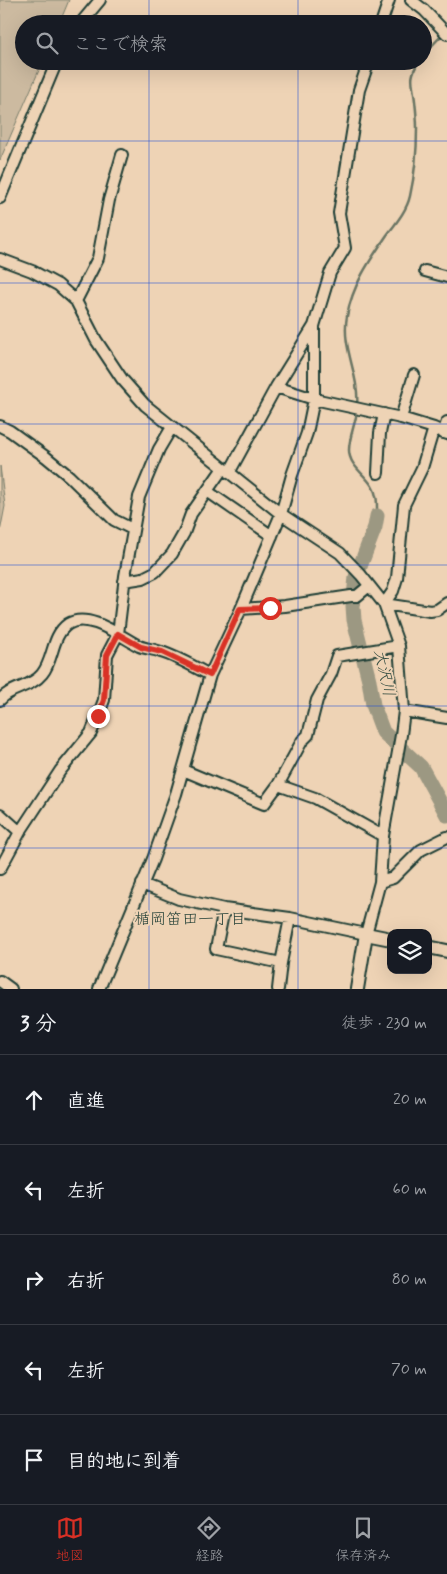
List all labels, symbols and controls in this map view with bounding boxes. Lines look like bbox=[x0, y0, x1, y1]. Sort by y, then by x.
search box bbox=[15, 15, 432, 70]
icon: search bbox=[33, 29, 61, 57]
text: ここで検索 bbox=[73, 32, 168, 57]
route start bbox=[259, 597, 282, 620]
water label: 大沢川 bbox=[369, 647, 399, 699]
route end bbox=[87, 705, 110, 728]
district label: 楯岡笛田一丁目 bbox=[134, 909, 246, 930]
map controls bbox=[387, 929, 432, 974]
button: layers bbox=[387, 929, 432, 974]
text: 3 分 bbox=[20, 1010, 56, 1038]
text: 徒歩 · 230 m bbox=[341, 1013, 427, 1034]
icon: ahead bbox=[20, 1086, 48, 1114]
text: 直進 bbox=[67, 1089, 105, 1114]
text: 20 m bbox=[393, 1089, 427, 1110]
icon: left bbox=[20, 1176, 48, 1204]
text: 左折 bbox=[67, 1179, 105, 1204]
text: 60 m bbox=[393, 1179, 427, 1200]
icon: right bbox=[20, 1266, 48, 1294]
text: 右折 bbox=[67, 1269, 105, 1294]
text: 80 m bbox=[392, 1269, 427, 1290]
icon: left bbox=[20, 1356, 48, 1384]
text: 左折 bbox=[67, 1359, 105, 1384]
text: 70 m bbox=[391, 1359, 427, 1380]
icon: arrive bbox=[20, 1446, 48, 1474]
text: 目的地に到着 bbox=[67, 1449, 181, 1474]
tab: 地図 bbox=[56, 1514, 84, 1565]
tab: 経路 bbox=[195, 1514, 223, 1565]
tab: 保存済み bbox=[335, 1514, 391, 1565]

